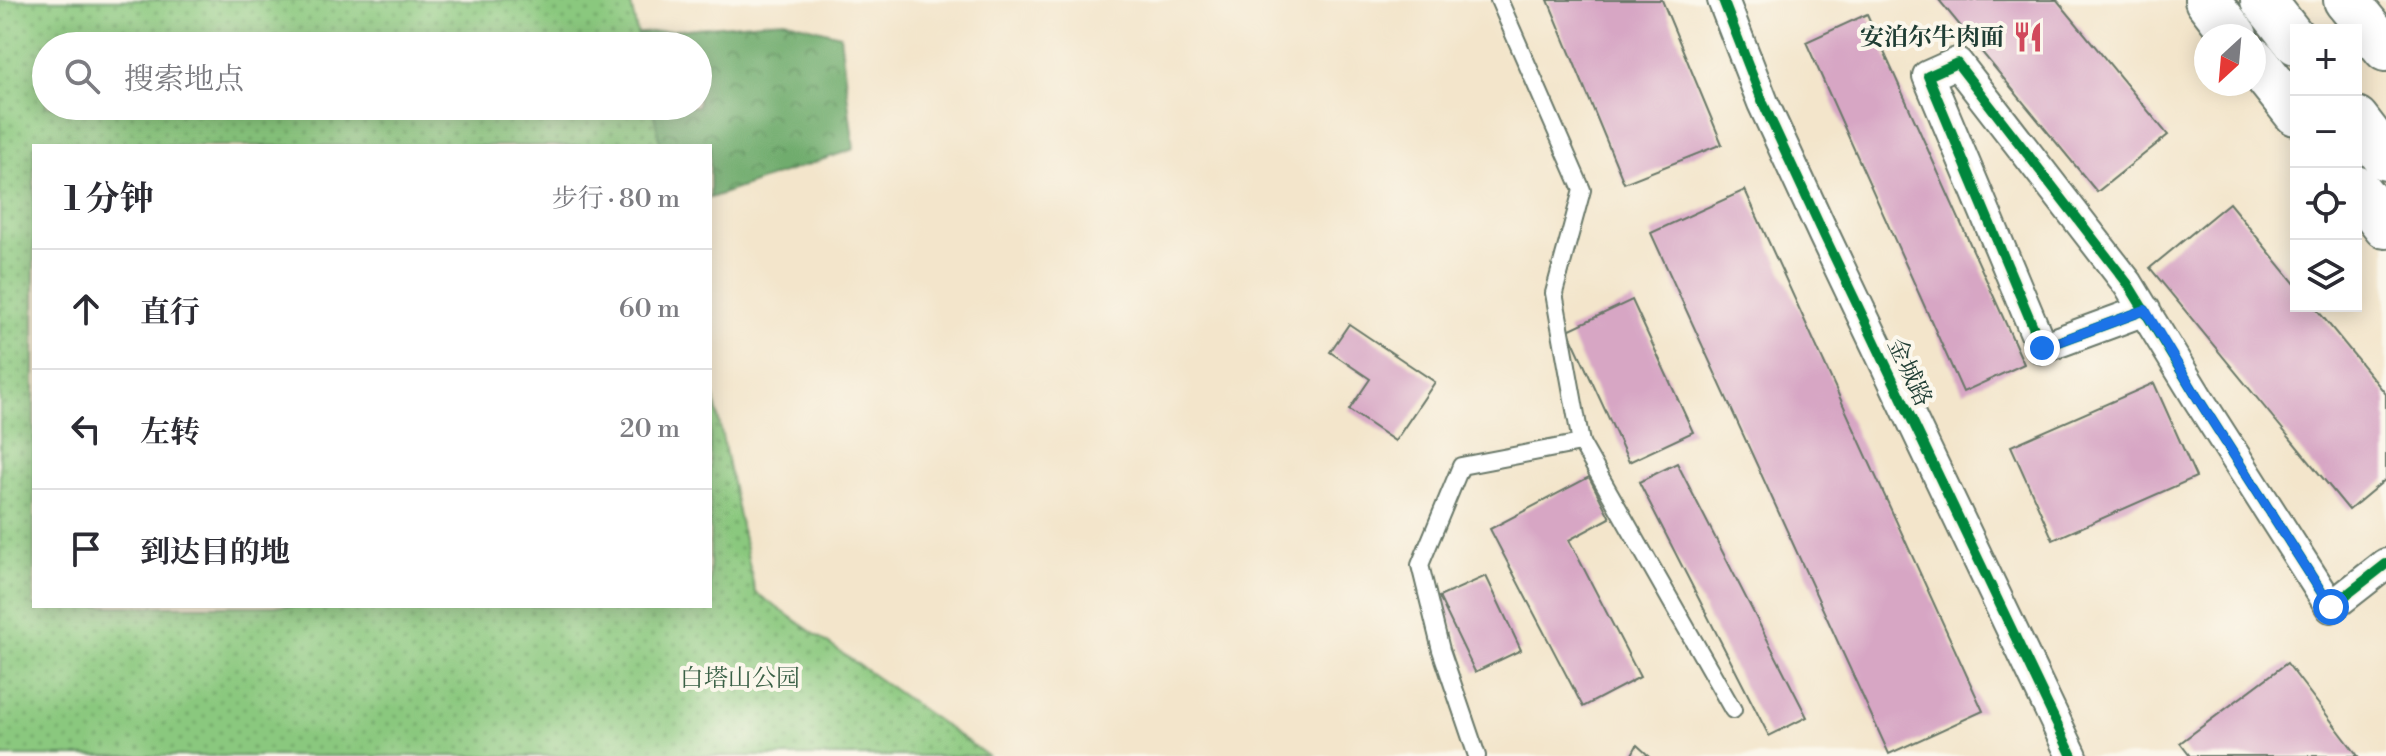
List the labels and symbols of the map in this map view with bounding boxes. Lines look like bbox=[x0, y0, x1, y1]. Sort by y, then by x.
restaurant icon: 安泊尔牛肉面 bbox=[2011, 20, 2045, 54]
place label: 安泊尔牛肉面 bbox=[1860, 23, 2004, 53]
north arrow bbox=[2194, 24, 2266, 96]
route end bbox=[2024, 330, 2060, 366]
street label: 金城路 bbox=[1880, 333, 1938, 411]
route start bbox=[2313, 589, 2349, 625]
park label: 白塔山公园 bbox=[680, 664, 800, 694]

